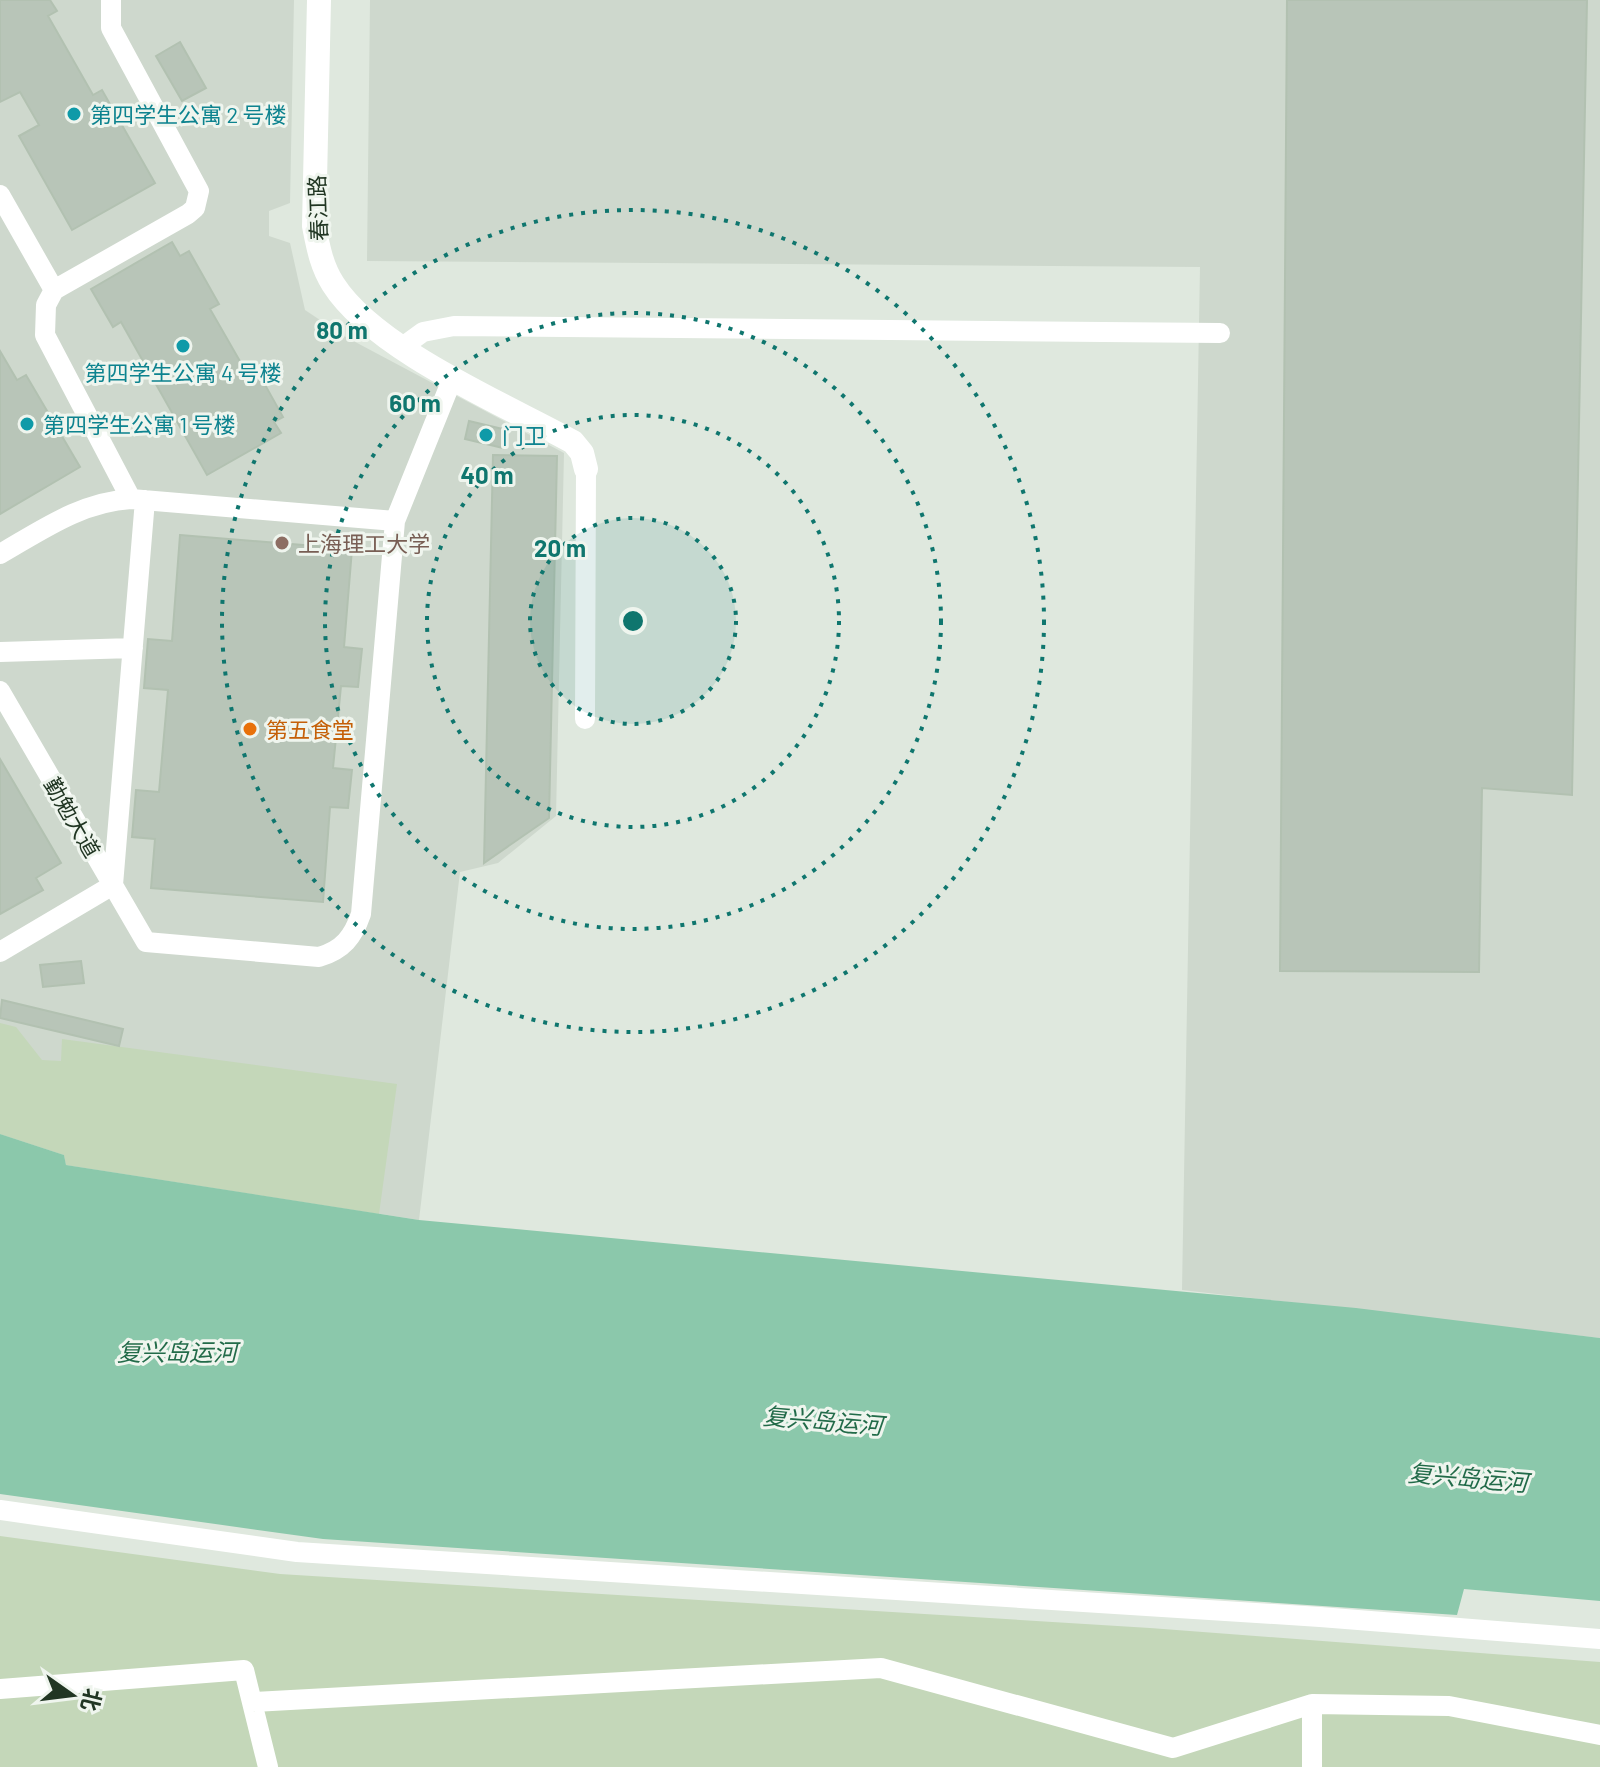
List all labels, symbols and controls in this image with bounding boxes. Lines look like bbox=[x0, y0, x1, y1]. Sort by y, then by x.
place label: 第四学生公寓 2 号楼 bbox=[90, 101, 287, 127]
marker: 第四学生公寓 2 号楼 bbox=[65, 105, 83, 123]
street label: 春江路 bbox=[303, 175, 331, 241]
text: 80 m bbox=[316, 315, 368, 344]
marker: 第四学生公寓 4 号楼 bbox=[174, 337, 192, 355]
place label: 第四学生公寓 4 号楼 bbox=[85, 359, 281, 385]
text: 60 m bbox=[389, 388, 441, 417]
place label: 第四学生公寓 1 号楼 bbox=[43, 411, 236, 437]
marker: 第四学生公寓 1 号楼 bbox=[18, 415, 36, 433]
place label: 门卫 bbox=[502, 422, 546, 448]
marker: 门卫 bbox=[477, 426, 495, 444]
text: 40 m bbox=[460, 460, 514, 489]
place label: 上海理工大学 bbox=[298, 530, 430, 556]
text: 20 m bbox=[534, 533, 586, 562]
marker: 上海理工大学 bbox=[273, 534, 291, 552]
centre of rings bbox=[619, 607, 647, 635]
place label: 第五食堂 bbox=[266, 716, 354, 742]
marker: 第五食堂 bbox=[241, 720, 259, 738]
street label: 勤勉大道 bbox=[40, 772, 106, 862]
water label: 复兴岛运河 bbox=[117, 1337, 241, 1366]
water label: 复兴岛运河 bbox=[762, 1400, 888, 1440]
water label: 复兴岛运河 bbox=[1407, 1457, 1533, 1497]
north arrow bbox=[32, 1655, 112, 1735]
text: 北 bbox=[77, 1686, 108, 1714]

